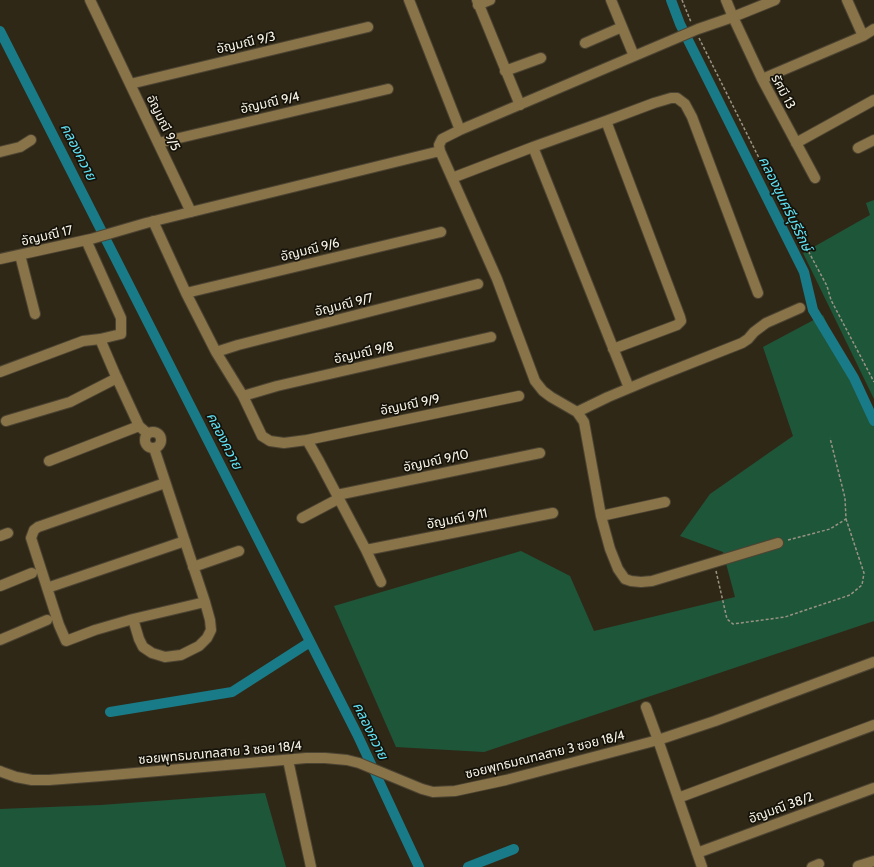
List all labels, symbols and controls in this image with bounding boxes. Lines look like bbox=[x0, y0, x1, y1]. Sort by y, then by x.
street label: อัญมณี 9/3 bbox=[215, 29, 277, 57]
street label: รัศมี 13 bbox=[768, 72, 798, 112]
street label: อัญมณี 9/4 bbox=[239, 89, 301, 117]
street label: อัญมณี 9/5 bbox=[143, 93, 183, 153]
water label: คลองควาย bbox=[57, 121, 99, 183]
water label: คลองขุนศรีบุรีรักษ์ bbox=[755, 154, 815, 254]
street label: อัญมณี 17 bbox=[20, 222, 74, 250]
street label: อัญมณี 9/6 bbox=[279, 235, 341, 265]
street label: อัญมณี 9/7 bbox=[313, 290, 375, 320]
street label: อัญมณี 9/8 bbox=[332, 339, 396, 367]
street label: อัญมณี 9/9 bbox=[379, 391, 441, 419]
water label: คลองควาย bbox=[203, 410, 245, 472]
street label: อัญมณี 9/10 bbox=[402, 446, 470, 476]
street label: อัญมณี 9/11 bbox=[425, 505, 489, 533]
water label: คลองควาย bbox=[349, 700, 391, 762]
street label: ซอยพุทธมณฑลสาย 3 ซอย 18/4 bbox=[464, 728, 626, 782]
street label: ซอยพุทธมณฑลสาย 3 ซอย 18/4 bbox=[138, 738, 302, 768]
street label: อัญมณี 38/2 bbox=[746, 789, 816, 827]

